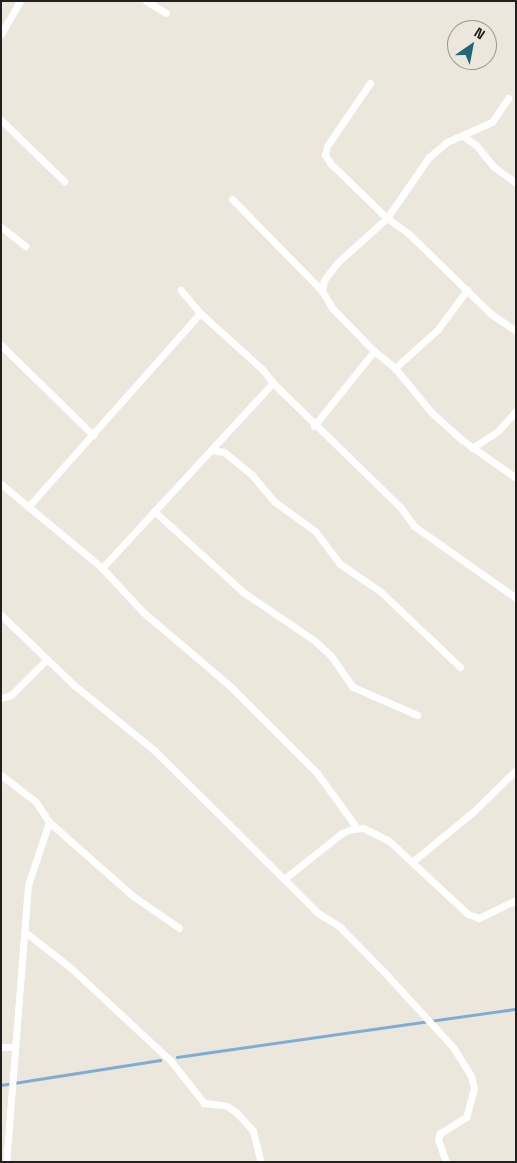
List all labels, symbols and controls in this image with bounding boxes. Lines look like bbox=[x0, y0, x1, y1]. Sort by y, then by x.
north arrow bbox=[447, 20, 497, 70]
text: N bbox=[471, 23, 488, 43]

